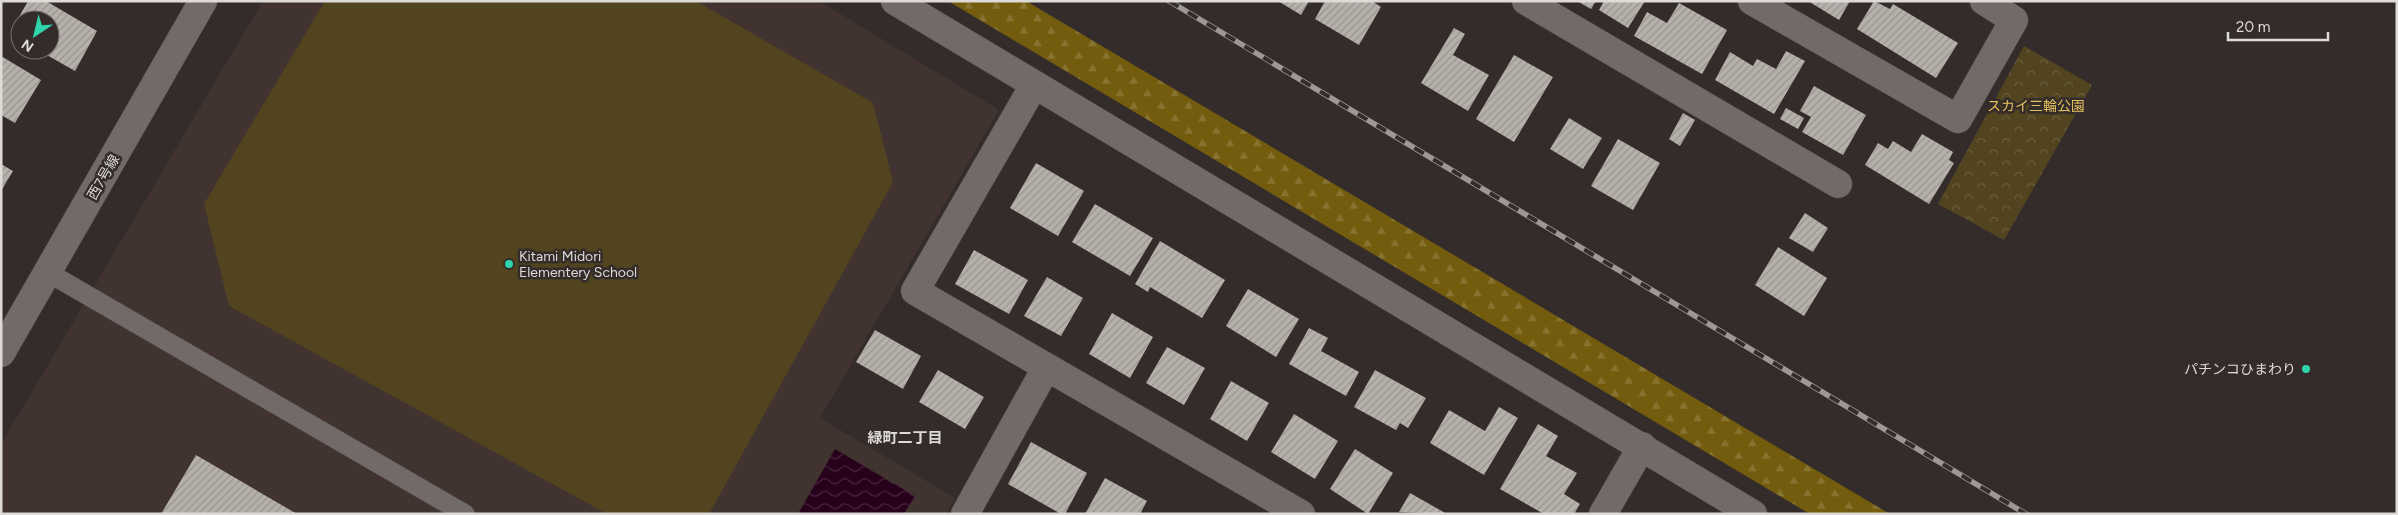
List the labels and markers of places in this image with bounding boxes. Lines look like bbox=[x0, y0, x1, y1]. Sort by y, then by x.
place label: Kitami Midori Elementery School bbox=[519, 248, 637, 281]
marker: Kitami Midori Elementery School bbox=[503, 258, 515, 270]
place label: パチンコひまわり bbox=[2184, 361, 2296, 378]
marker: パチンコひまわり bbox=[2300, 363, 2312, 375]

